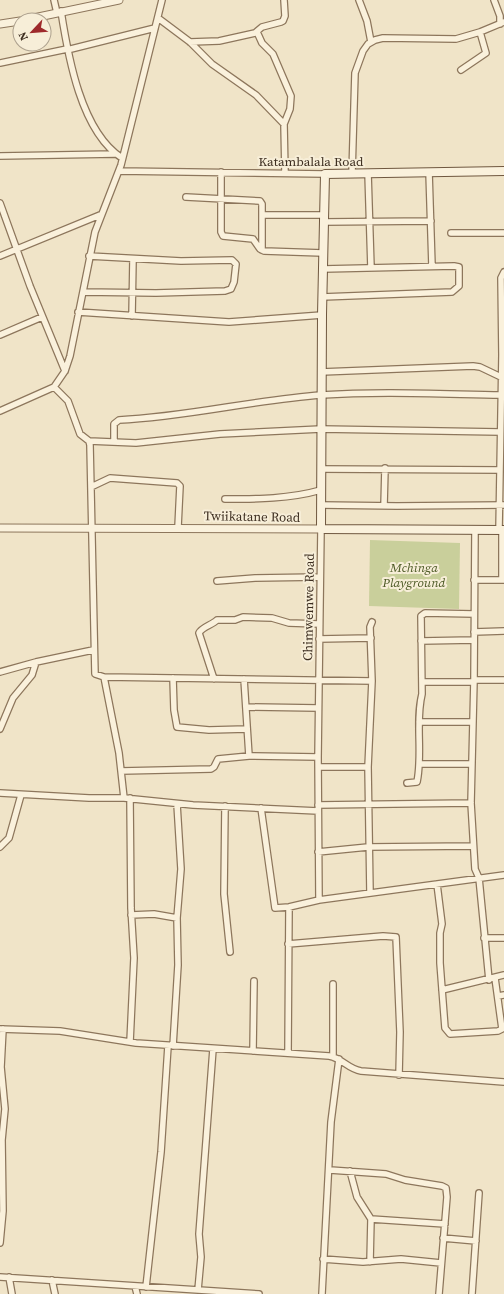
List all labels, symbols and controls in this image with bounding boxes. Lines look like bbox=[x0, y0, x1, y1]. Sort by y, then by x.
north arrow bbox=[12, 12, 52, 52]
text: N bbox=[15, 29, 32, 43]
street label: Katambalala Road bbox=[259, 153, 364, 170]
street label: Twiikatane Road bbox=[204, 507, 301, 526]
street label: Chimwemwe Road bbox=[299, 552, 318, 661]
park label: Mchinga Playground bbox=[382, 559, 446, 591]

